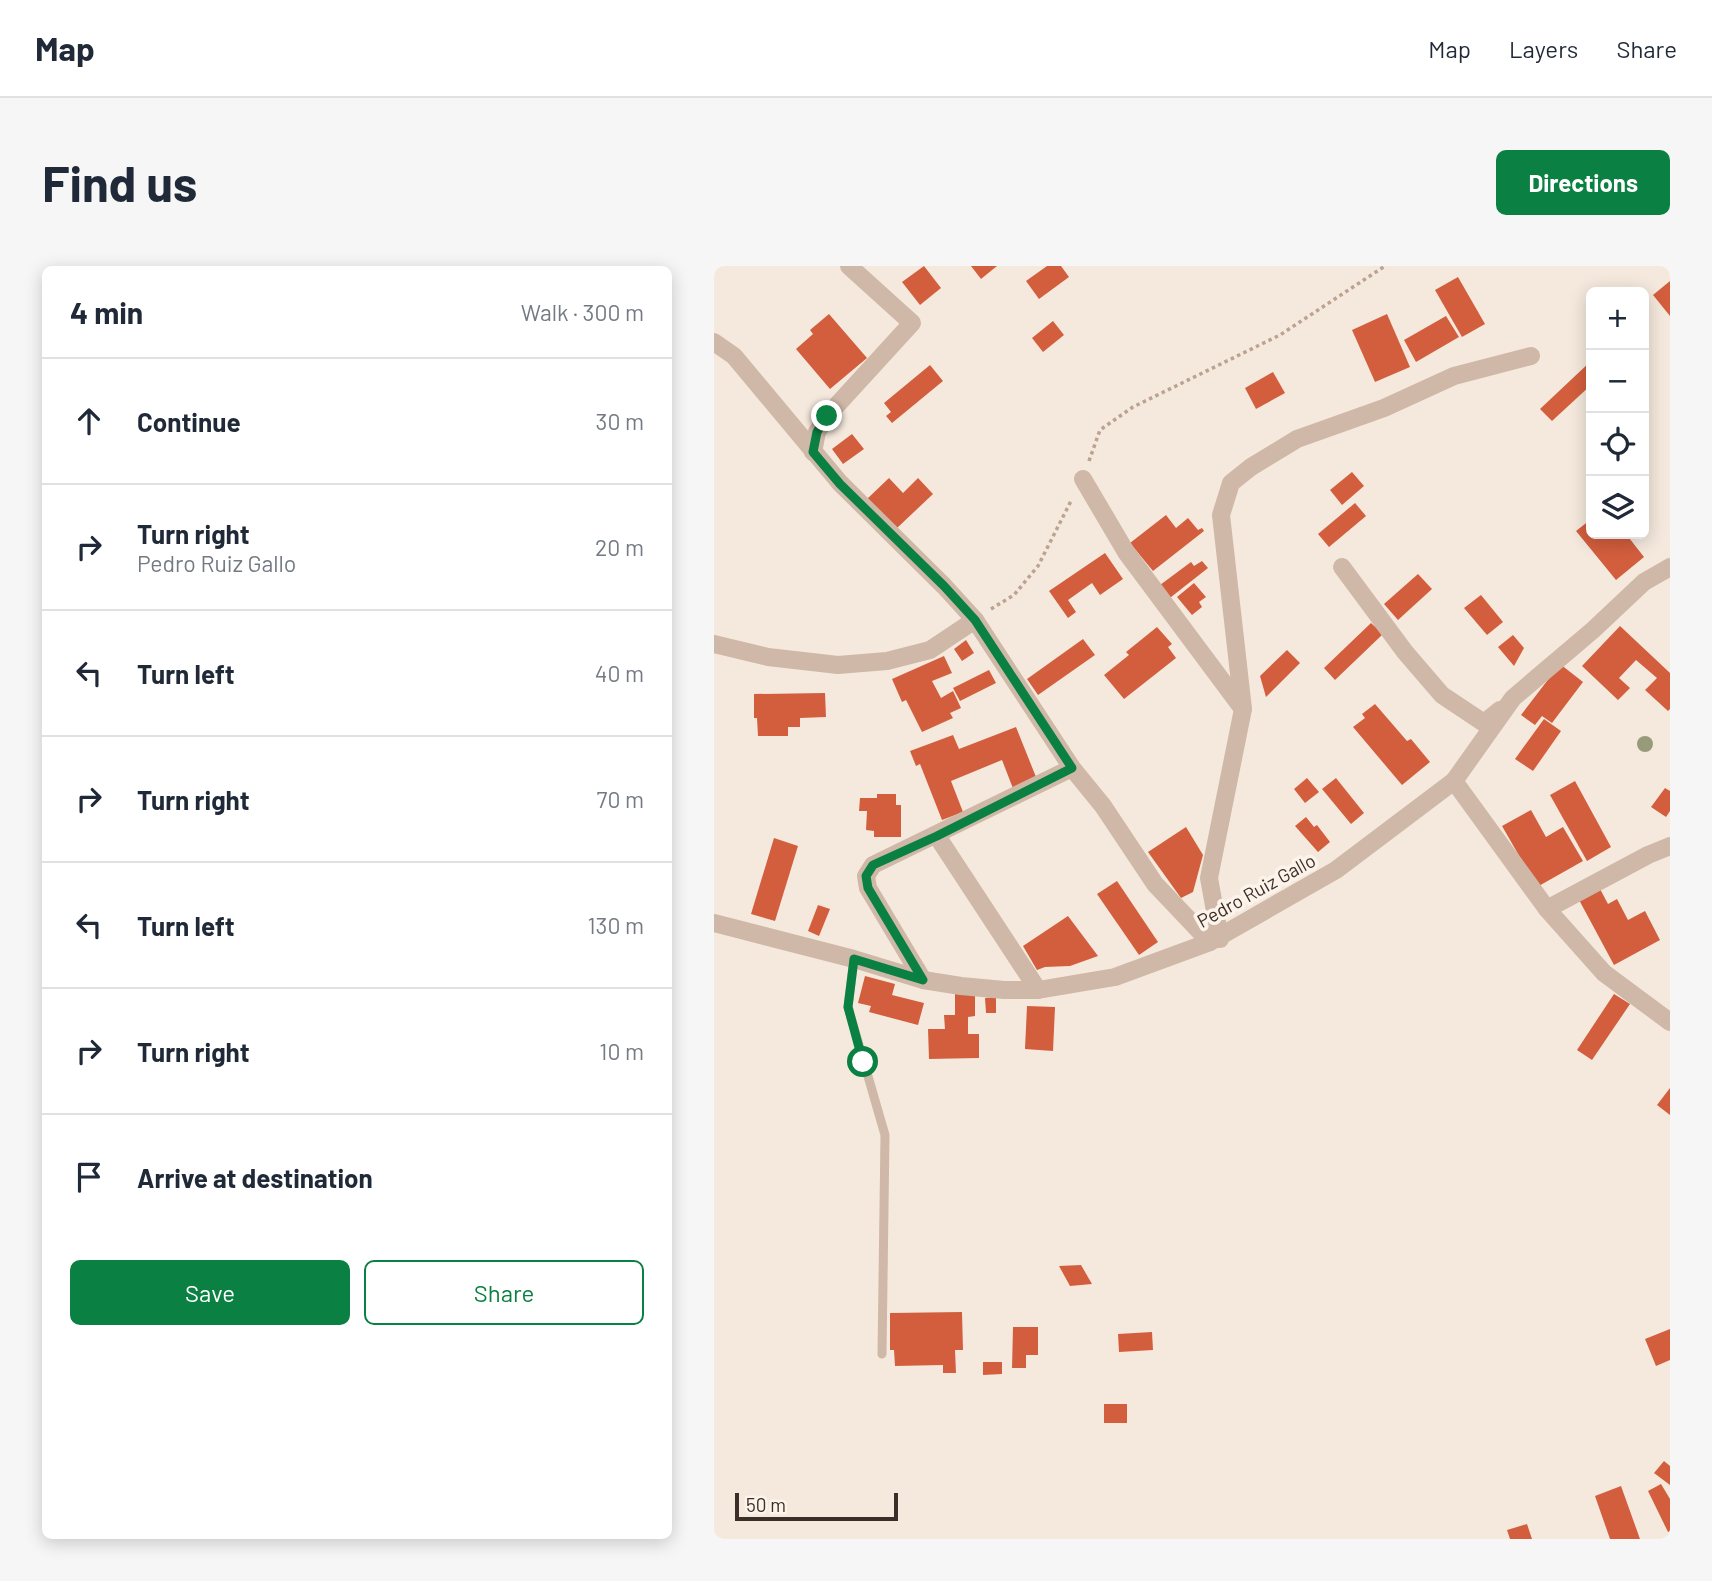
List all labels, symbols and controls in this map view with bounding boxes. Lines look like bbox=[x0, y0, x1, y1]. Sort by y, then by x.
text: Map bbox=[35, 28, 95, 68]
text: Map bbox=[1428, 34, 1471, 63]
text: Layers bbox=[1509, 34, 1578, 63]
text: Share bbox=[1616, 34, 1677, 63]
button: Directions bbox=[1496, 150, 1670, 215]
text: Find us bbox=[42, 153, 197, 212]
map controls bbox=[1586, 287, 1649, 539]
button: + bbox=[1586, 287, 1649, 350]
text: 4 min bbox=[70, 294, 143, 330]
text: Walk · 300 m bbox=[521, 298, 644, 326]
button: − bbox=[1586, 350, 1649, 413]
route end bbox=[811, 400, 842, 431]
icon: ahead bbox=[70, 402, 108, 440]
text: Continue bbox=[137, 406, 241, 437]
text: 30 m bbox=[596, 407, 644, 435]
button: locate bbox=[1586, 413, 1649, 476]
button: layers bbox=[1586, 476, 1649, 539]
text: Turn right bbox=[137, 518, 250, 549]
icon: right bbox=[70, 528, 108, 566]
text: 20 m bbox=[595, 533, 644, 561]
text: Pedro Ruiz Gallo bbox=[137, 549, 296, 577]
icon: left bbox=[70, 654, 108, 692]
text: Turn left bbox=[137, 658, 235, 689]
text: 40 m bbox=[595, 659, 644, 687]
icon: right bbox=[70, 780, 108, 818]
text: Turn right bbox=[137, 784, 250, 815]
text: 70 m bbox=[597, 785, 644, 813]
street label: Pedro Ruiz Gallo bbox=[1193, 848, 1319, 932]
icon: left bbox=[70, 906, 108, 944]
text: Turn left bbox=[137, 910, 235, 941]
text: 130 m bbox=[587, 911, 644, 939]
icon: right bbox=[70, 1032, 108, 1070]
text: Turn right bbox=[137, 1036, 250, 1067]
text: 10 m bbox=[599, 1037, 644, 1065]
route start bbox=[847, 1046, 878, 1077]
icon: arrive bbox=[70, 1158, 108, 1196]
text: Arrive at destination bbox=[137, 1162, 373, 1193]
button: Save bbox=[70, 1260, 350, 1325]
button: Share bbox=[364, 1260, 644, 1325]
scale bar bbox=[735, 1490, 898, 1522]
text: 50 m bbox=[746, 1493, 786, 1516]

